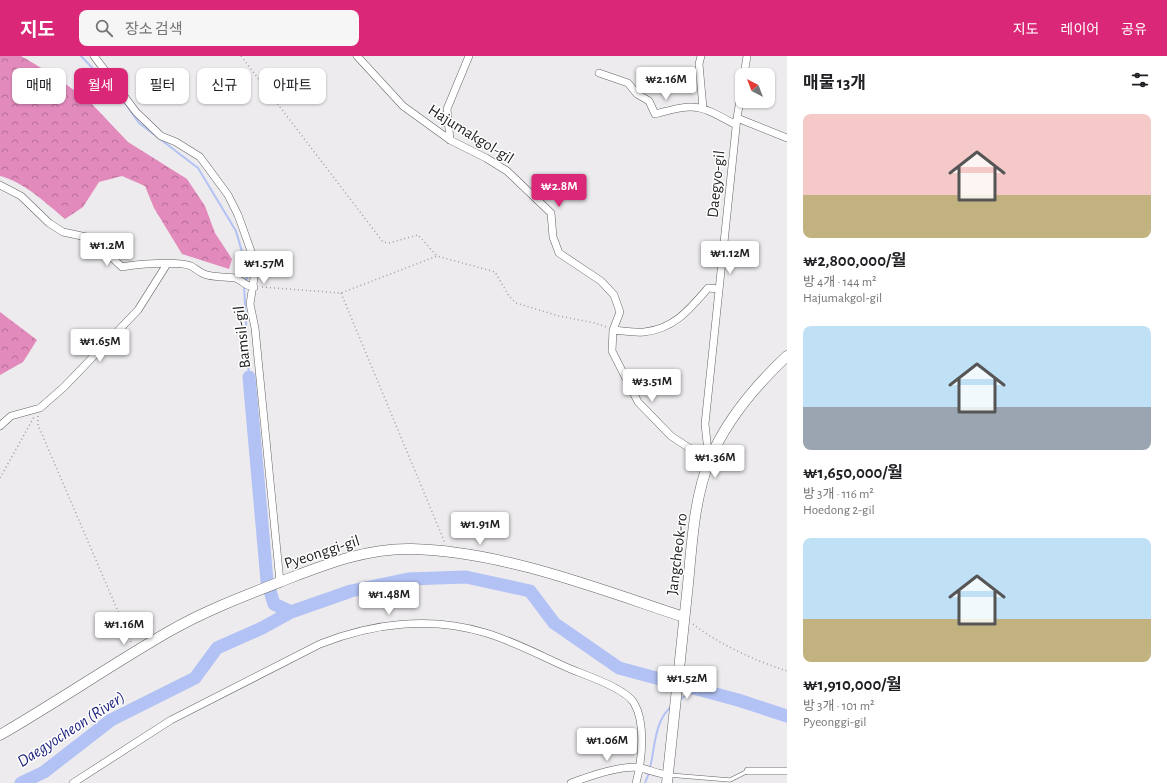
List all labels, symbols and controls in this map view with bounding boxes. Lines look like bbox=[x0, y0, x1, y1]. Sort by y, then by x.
search box bbox=[79, 10, 359, 46]
icon: search bbox=[93, 17, 115, 39]
text: 지도 bbox=[20, 21, 55, 40]
text: 장소 검색 bbox=[125, 22, 183, 37]
text: 지도 bbox=[1013, 23, 1039, 37]
text: 레이어 bbox=[1061, 23, 1099, 37]
text: 공유 bbox=[1121, 23, 1147, 37]
pin: ₩2.16M bbox=[633, 67, 699, 101]
chip: 매매 bbox=[12, 68, 66, 104]
chip: 월세 bbox=[74, 68, 128, 104]
chip: 필터 bbox=[136, 68, 189, 104]
chip: 신규 bbox=[197, 68, 251, 104]
chip: 아파트 bbox=[259, 68, 326, 104]
north arrow bbox=[735, 68, 775, 108]
map controls bbox=[735, 68, 775, 108]
icon: filters bbox=[1129, 69, 1151, 91]
text: ₩2.16M bbox=[645, 73, 687, 86]
text: 매물 13개 bbox=[803, 74, 866, 91]
street label: Hajumakgol-gil bbox=[425, 101, 517, 167]
icon: home bbox=[941, 140, 1013, 212]
street label: Daegyo-gil bbox=[705, 149, 728, 219]
pin: ₩2.8M bbox=[531, 174, 587, 208]
text: ₩2.8M bbox=[540, 180, 578, 193]
pin: ₩1.2M bbox=[79, 233, 135, 267]
text: ₩1.2M bbox=[89, 239, 125, 252]
pin: ₩1.12M bbox=[697, 241, 763, 275]
text: ₩1.12M bbox=[710, 247, 750, 260]
pin: ₩1.57M bbox=[231, 251, 297, 285]
text: ₩2,800,000/월 bbox=[803, 252, 907, 269]
text: ₩1.57M bbox=[244, 257, 284, 270]
text: 방 4개 · 144 m² bbox=[803, 276, 877, 289]
text: Hajumakgol-gil bbox=[803, 292, 882, 305]
street label: Bamsil-gil bbox=[231, 305, 253, 369]
pin: ₩1.65M bbox=[67, 329, 133, 363]
text: ₩1.65M bbox=[79, 335, 121, 348]
icon: home bbox=[941, 352, 1013, 424]
pin: ₩3.51M bbox=[619, 369, 685, 403]
text: ₩3.51M bbox=[632, 375, 672, 388]
pin: ₩1.36M bbox=[682, 445, 748, 479]
text: ₩1.36M bbox=[694, 451, 736, 464]
text: ₩1,650,000/월 bbox=[803, 464, 903, 481]
text: 방 3개 · 116 m² bbox=[803, 488, 874, 501]
text: Hoedong 2-gil bbox=[803, 504, 875, 517]
pin: ₩1.91M bbox=[447, 512, 513, 546]
street label: Jangcheok-ro bbox=[664, 512, 690, 596]
text: ₩1.91M bbox=[460, 518, 500, 531]
street label: Pyeonggi-gil bbox=[282, 532, 362, 573]
icon: home bbox=[941, 564, 1013, 636]
pin: ₩1.48M bbox=[356, 582, 422, 616]
text: ₩1.48M bbox=[368, 588, 410, 601]
pin: ₩1.16M bbox=[91, 612, 157, 646]
text: ₩1.16M bbox=[104, 618, 144, 631]
pin: ₩1.52M bbox=[654, 666, 720, 700]
text: ₩1.52M bbox=[667, 672, 707, 685]
text: ₩1,910,000/월 bbox=[803, 676, 902, 693]
water label: Daegyocheon (River) bbox=[14, 688, 128, 770]
text: 방 3개 · 101 m² bbox=[803, 700, 875, 713]
text: Pyeonggi-gil bbox=[803, 716, 867, 729]
pin: ₩1.06M bbox=[574, 728, 640, 762]
text: ₩1.06M bbox=[586, 734, 628, 747]

